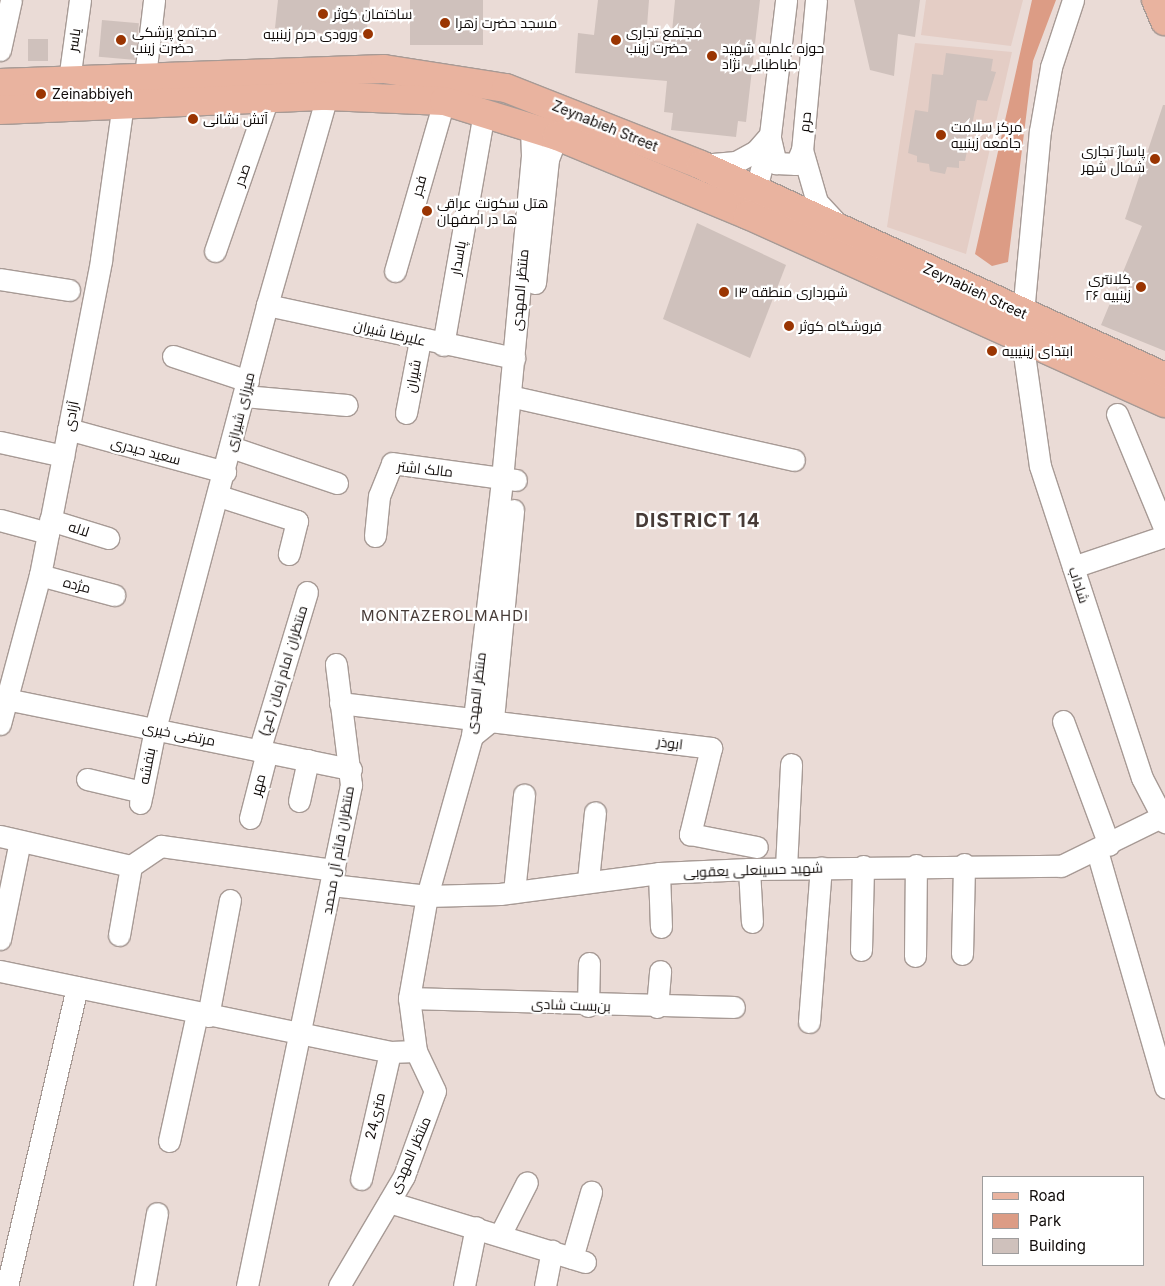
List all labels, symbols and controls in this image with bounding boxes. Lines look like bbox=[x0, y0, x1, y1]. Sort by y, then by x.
place label: ساختمان کوثر bbox=[333, 6, 412, 22]
marker: ساختمان کوثر bbox=[317, 8, 329, 20]
place label: مسجد حضرت زهرا bbox=[455, 15, 557, 31]
marker: مسجد حضرت زهرا bbox=[439, 17, 451, 29]
place label: مجتمع پزشکی حضرت زینب bbox=[132, 24, 217, 56]
place label: مجتمع تجاری حضرت زینب bbox=[626, 24, 702, 56]
place label: ورودی حرم زینبیه bbox=[263, 26, 358, 42]
street label: یاسر bbox=[64, 27, 84, 53]
marker: ورودی حرم زینبیه bbox=[362, 28, 374, 40]
marker: مجتمع پزشکی حضرت زینب bbox=[114, 33, 128, 47]
marker: مجتمع تجاری حضرت زینب bbox=[610, 34, 622, 46]
place label: حوزه علمیه شهید طباطبایی نژاد bbox=[722, 40, 824, 72]
marker: حوزه علمیه شهید طباطبایی نژاد bbox=[706, 50, 718, 62]
place label: Zeinabbiyeh bbox=[52, 86, 133, 102]
marker: Zeinabbiyeh bbox=[34, 87, 48, 101]
street label: Zeynabieh Street bbox=[550, 97, 660, 155]
place label: آتش نشانی bbox=[203, 111, 268, 127]
street label: حرم bbox=[796, 111, 814, 133]
marker: آتش نشانی bbox=[187, 113, 199, 125]
place label: مرکز سلامت جامعه زینبیه bbox=[951, 119, 1022, 152]
marker: مرکز سلامت جامعه زینبیه bbox=[935, 129, 947, 141]
place label: پاساژ تجاری شمال شهر bbox=[1081, 143, 1145, 176]
marker: پاساژ تجاری شمال شهر bbox=[1149, 153, 1161, 165]
street label: صدر bbox=[230, 162, 254, 188]
street label: فجر bbox=[408, 174, 430, 198]
place label: هتل سکونت عراقی ها در اصفهان bbox=[437, 195, 548, 228]
marker: هتل سکونت عراقی ها در اصفهان bbox=[421, 205, 433, 217]
street label: پاسدار bbox=[447, 240, 469, 276]
street label: منتظر المهدی bbox=[508, 248, 532, 332]
street label: Zeynabieh Street bbox=[920, 260, 1030, 322]
place label: کلانتری ۲۶ زینبیه bbox=[1085, 271, 1131, 304]
marker: کلانتری ۲۶ زینبیه bbox=[1135, 281, 1147, 293]
place label: شهرداری منطقه ۱۴ bbox=[734, 284, 848, 300]
marker: شهرداری منطقه ۱۴ bbox=[718, 286, 730, 298]
street label: علیرضا شیران bbox=[352, 317, 428, 349]
place label: فروشگاه کوثر bbox=[799, 318, 882, 334]
marker: فروشگاه کوثر bbox=[783, 320, 795, 332]
place label: ابتدای زینیبیه bbox=[1002, 343, 1073, 359]
marker: ابتدای زینیبیه bbox=[986, 345, 998, 357]
street label: شیران bbox=[402, 358, 424, 394]
street label: میرزای شیرازی bbox=[222, 371, 258, 453]
street label: آزادی bbox=[60, 399, 82, 433]
street label: سعید حیدری bbox=[109, 434, 183, 468]
street label: مالک اشتر bbox=[396, 458, 454, 480]
district label: DISTRICT 14 bbox=[634, 510, 762, 532]
street label: لاله bbox=[66, 518, 92, 540]
street label: شاداب bbox=[1065, 565, 1093, 605]
street label: مژده bbox=[61, 573, 93, 597]
street label: منتظران امام زمان (عج) bbox=[255, 604, 311, 738]
district label: MONTAZEROLMAHDI bbox=[359, 607, 531, 625]
street label: منتظر المهدی bbox=[463, 651, 489, 735]
street label: مرتضی خیری bbox=[141, 719, 217, 749]
street label: ابوذر bbox=[656, 733, 684, 753]
street label: بنفشه bbox=[135, 746, 159, 786]
street label: مهر bbox=[247, 772, 269, 798]
street label: منتظران قائم آل محمد bbox=[318, 785, 358, 915]
street label: شهید حسینعلی یعقوبی bbox=[683, 859, 823, 881]
street label: بن‌بست شادی bbox=[531, 995, 611, 1015]
street label: 24متری bbox=[362, 1091, 388, 1141]
street label: منتظر المهدی bbox=[386, 1114, 434, 1196]
legend bbox=[982, 1176, 1145, 1266]
text: Road bbox=[1029, 1186, 1065, 1205]
text: Park bbox=[1029, 1211, 1061, 1230]
text: Building bbox=[1029, 1236, 1086, 1255]

